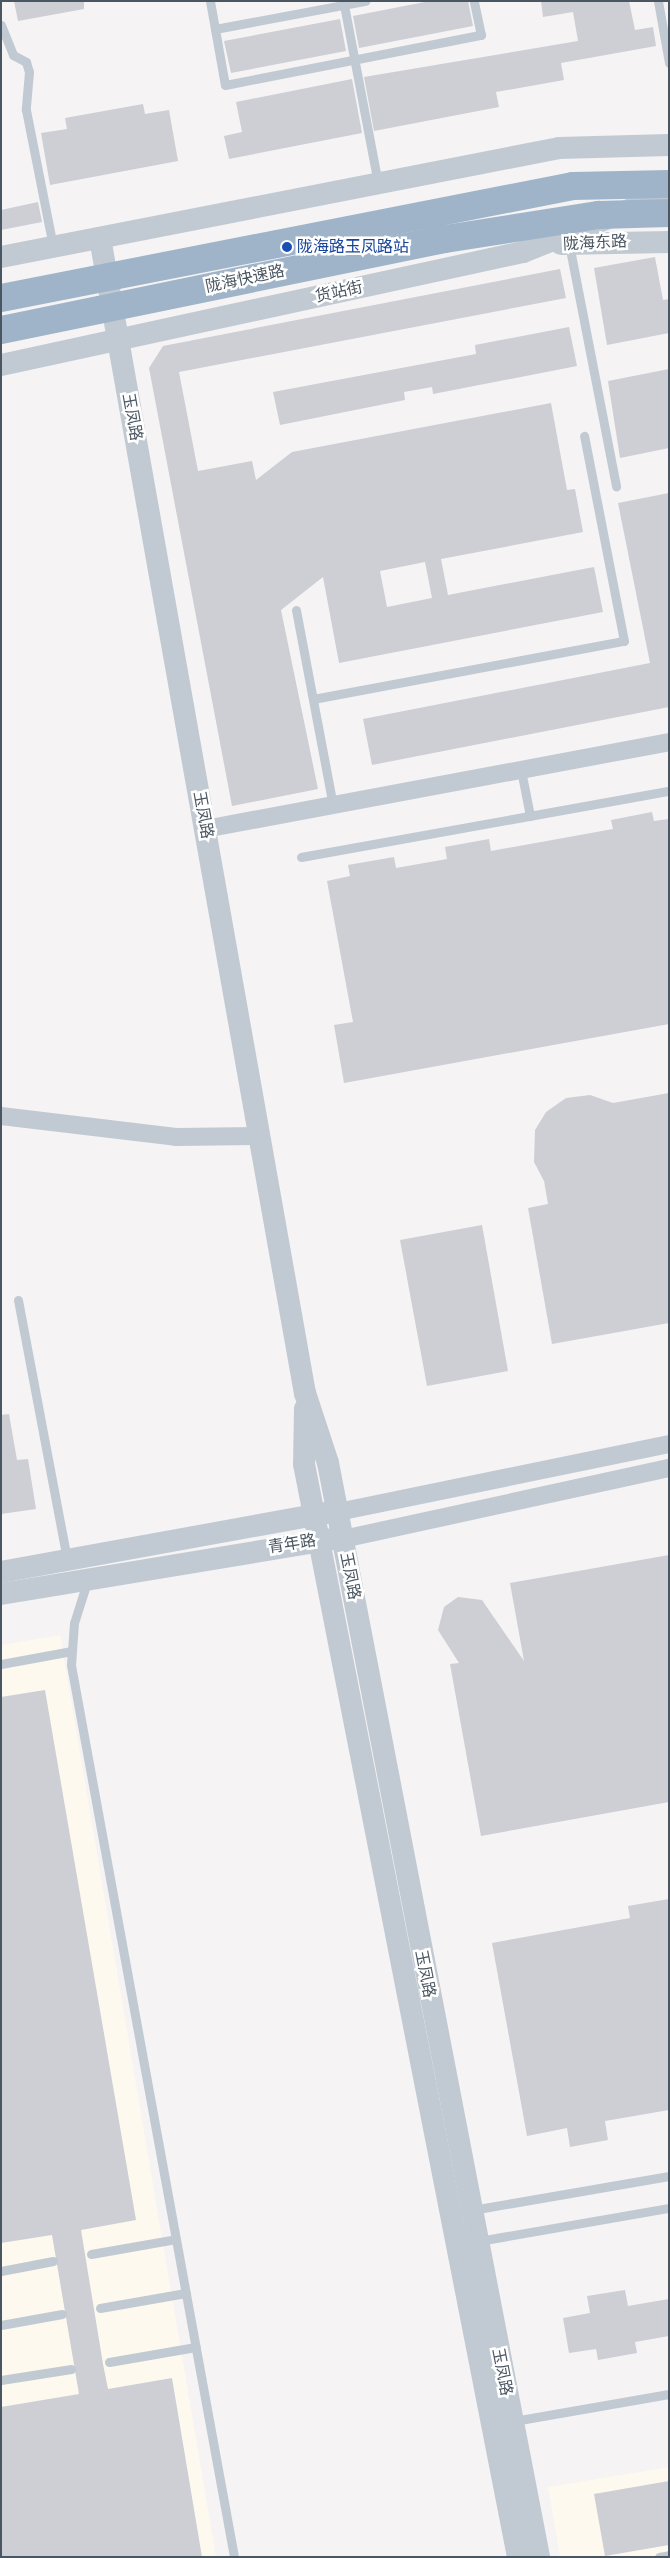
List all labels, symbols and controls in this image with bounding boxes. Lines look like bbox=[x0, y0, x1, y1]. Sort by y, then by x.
street label: 陇海东路 bbox=[563, 232, 627, 254]
place label: 陇海路玉凤路站 bbox=[297, 237, 409, 257]
marker: 陇海路玉凤路站 bbox=[281, 241, 293, 253]
street label: 陇海快速路 bbox=[204, 261, 286, 297]
street label: 货站街 bbox=[314, 278, 364, 306]
street label: 玉凤路 bbox=[118, 392, 146, 442]
street label: 玉凤路 bbox=[189, 790, 217, 840]
street label: 青年路 bbox=[267, 1531, 317, 1557]
street label: 玉凤路 bbox=[336, 1551, 364, 1601]
street label: 玉凤路 bbox=[411, 1949, 439, 1999]
street label: 玉凤路 bbox=[488, 2347, 516, 2397]

